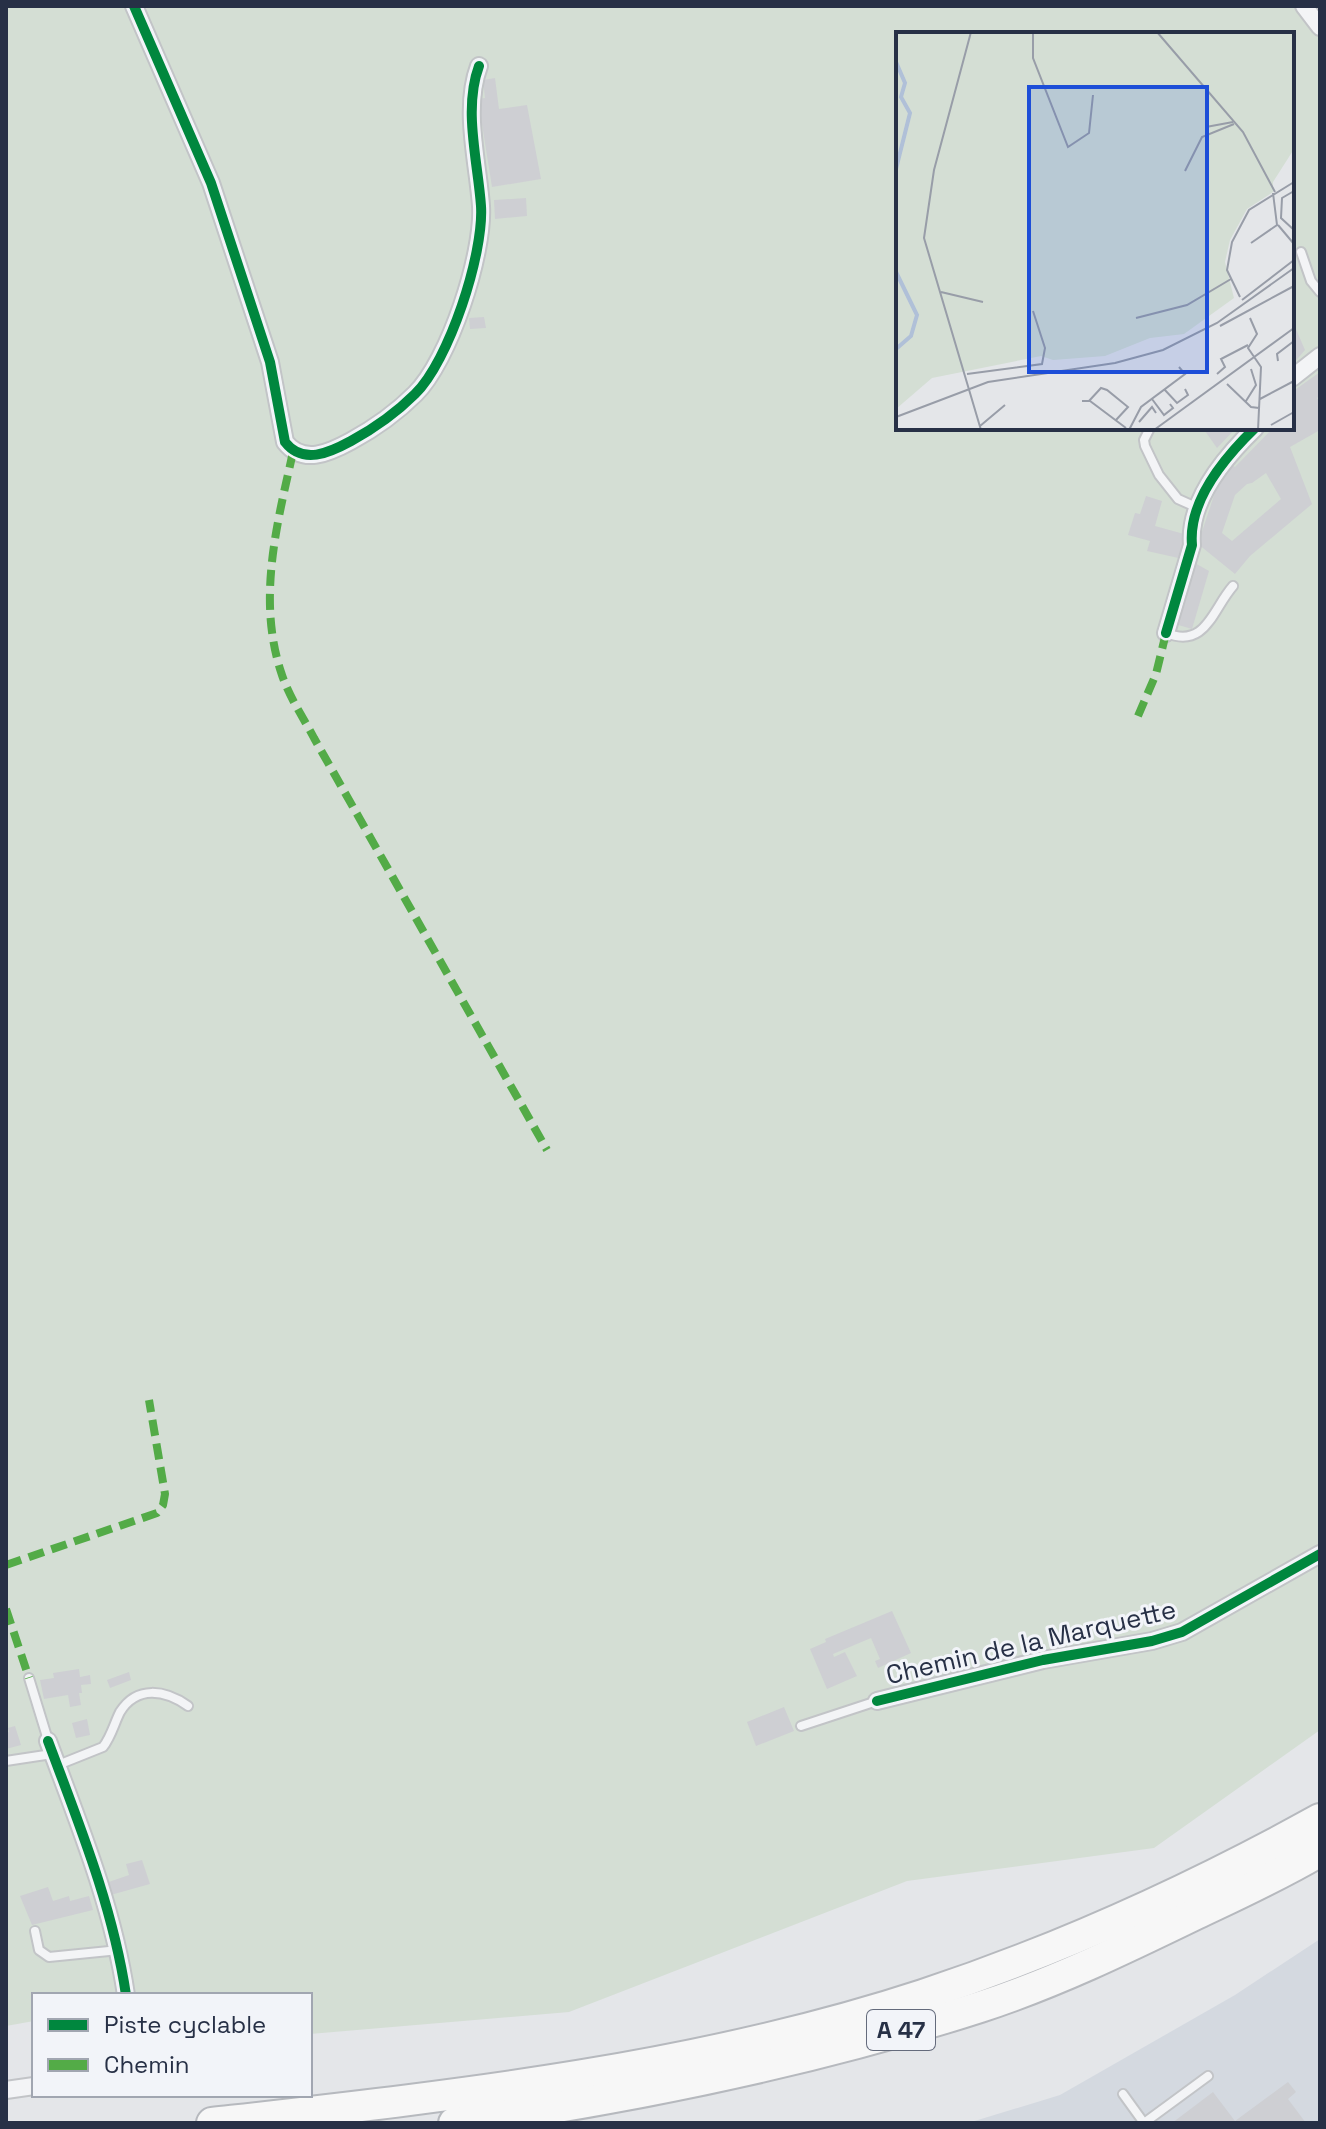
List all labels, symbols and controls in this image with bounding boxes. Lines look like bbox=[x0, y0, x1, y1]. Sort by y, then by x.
inset map bbox=[896, 32, 1294, 430]
street label: Chemin de la Marquette bbox=[883, 1592, 1179, 1692]
legend bbox=[32, 1993, 312, 2097]
text: Piste cyclable bbox=[104, 2009, 266, 2040]
road number: A 47 bbox=[867, 2010, 935, 2050]
text: Chemin bbox=[104, 2049, 190, 2080]

